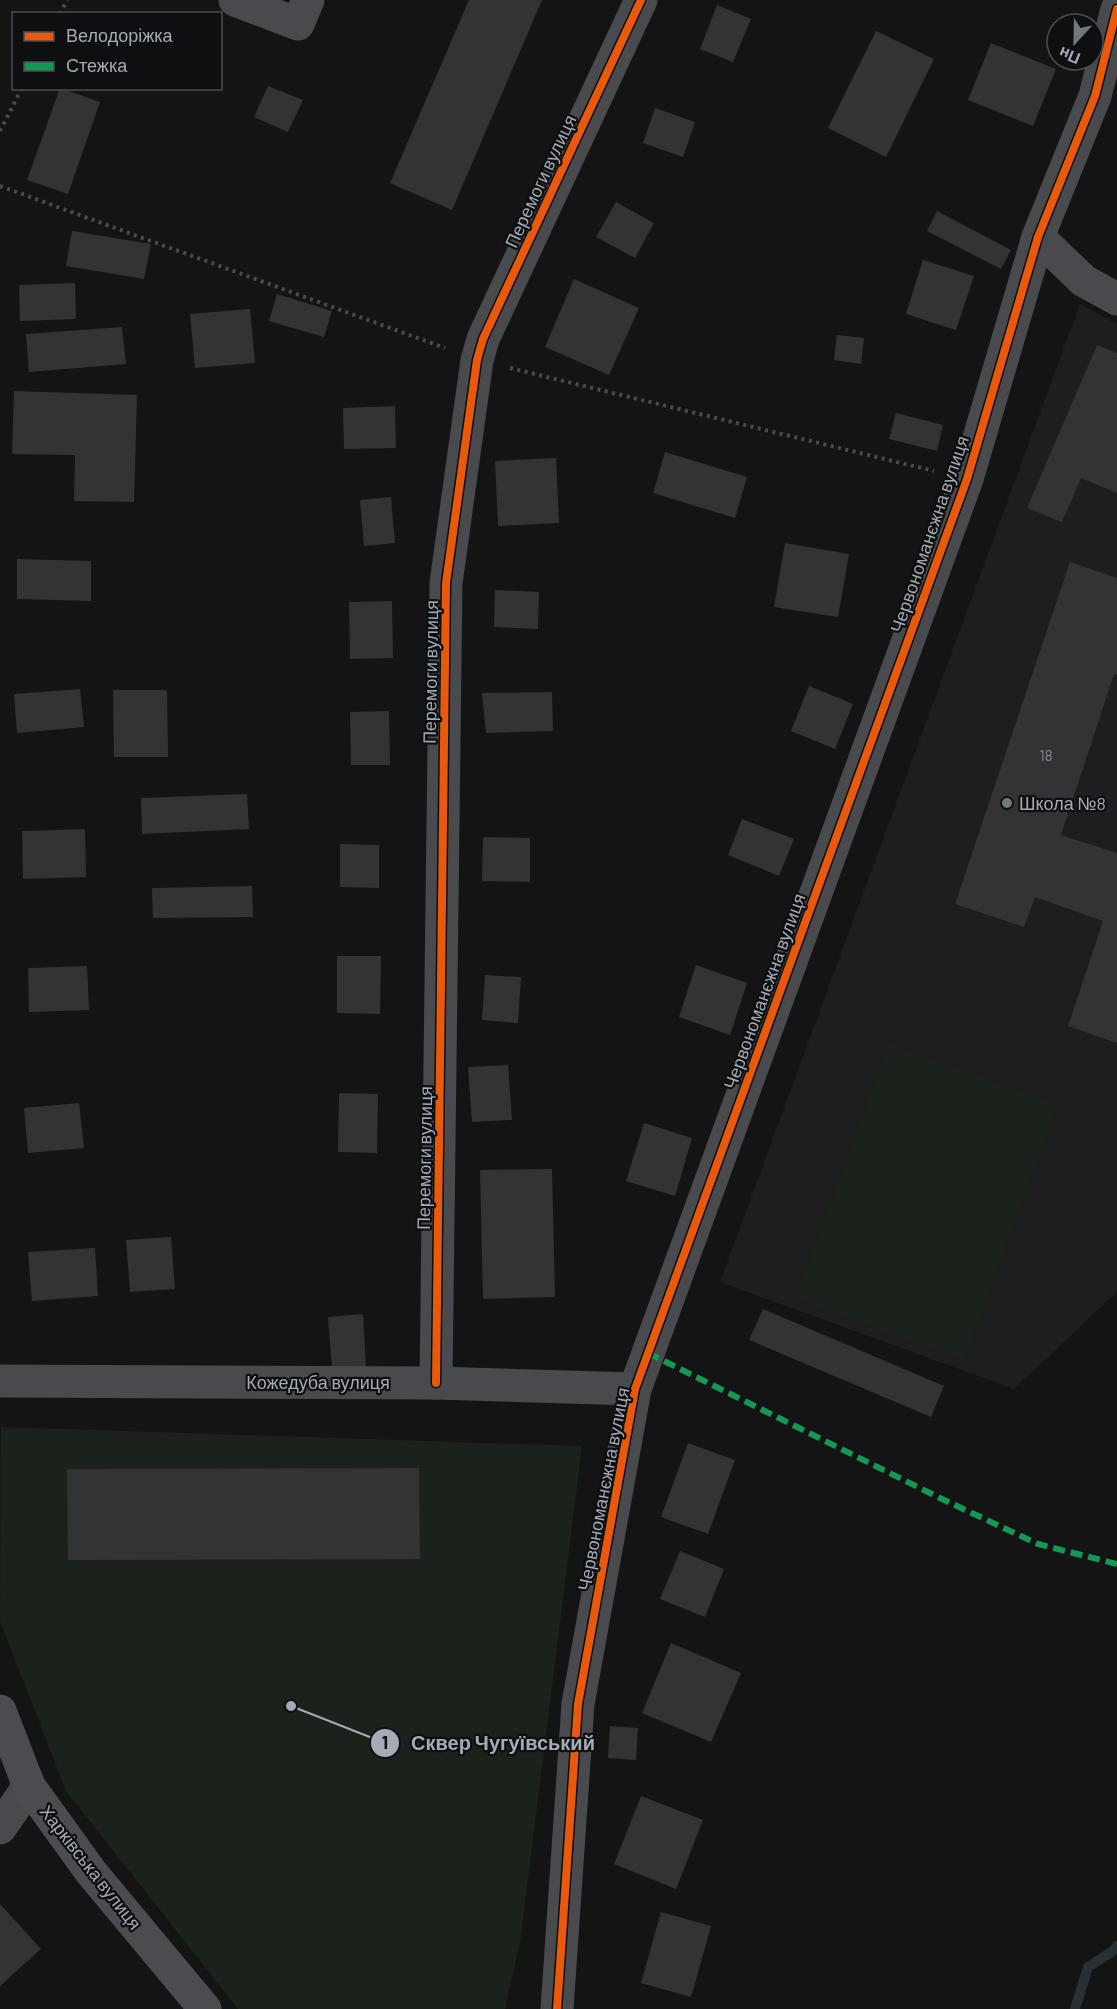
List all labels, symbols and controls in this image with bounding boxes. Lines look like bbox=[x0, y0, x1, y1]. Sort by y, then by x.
legend bbox=[12, 12, 222, 90]
north arrow bbox=[1045, 12, 1105, 72]
text: Велодоріжка bbox=[66, 24, 174, 46]
text: Пн bbox=[1056, 44, 1083, 69]
text: Стежка bbox=[66, 54, 128, 76]
street label: Перемоги вулиця bbox=[500, 111, 580, 251]
street label: Червономанєжна вулиця bbox=[885, 433, 973, 635]
street label: Перемоги вулиця bbox=[418, 600, 442, 744]
house number: 18 bbox=[1039, 746, 1053, 764]
place label: Школа №8 bbox=[1019, 792, 1106, 814]
marker: Школа №8 bbox=[1000, 796, 1014, 810]
street label: Червономанєжна вулиця bbox=[718, 890, 810, 1092]
street label: Перемоги вулиця bbox=[412, 1086, 436, 1230]
street label: Кожедуба вулиця bbox=[246, 1371, 390, 1393]
street label: Червономанєжна вулиця bbox=[572, 1385, 634, 1593]
callout: Сквер Чугуївський bbox=[370, 1724, 607, 1762]
text: Сквер Чугуївський bbox=[411, 1730, 595, 1754]
text: 1 bbox=[382, 1731, 388, 1753]
street label: Харківська вулиця bbox=[36, 1800, 146, 1934]

